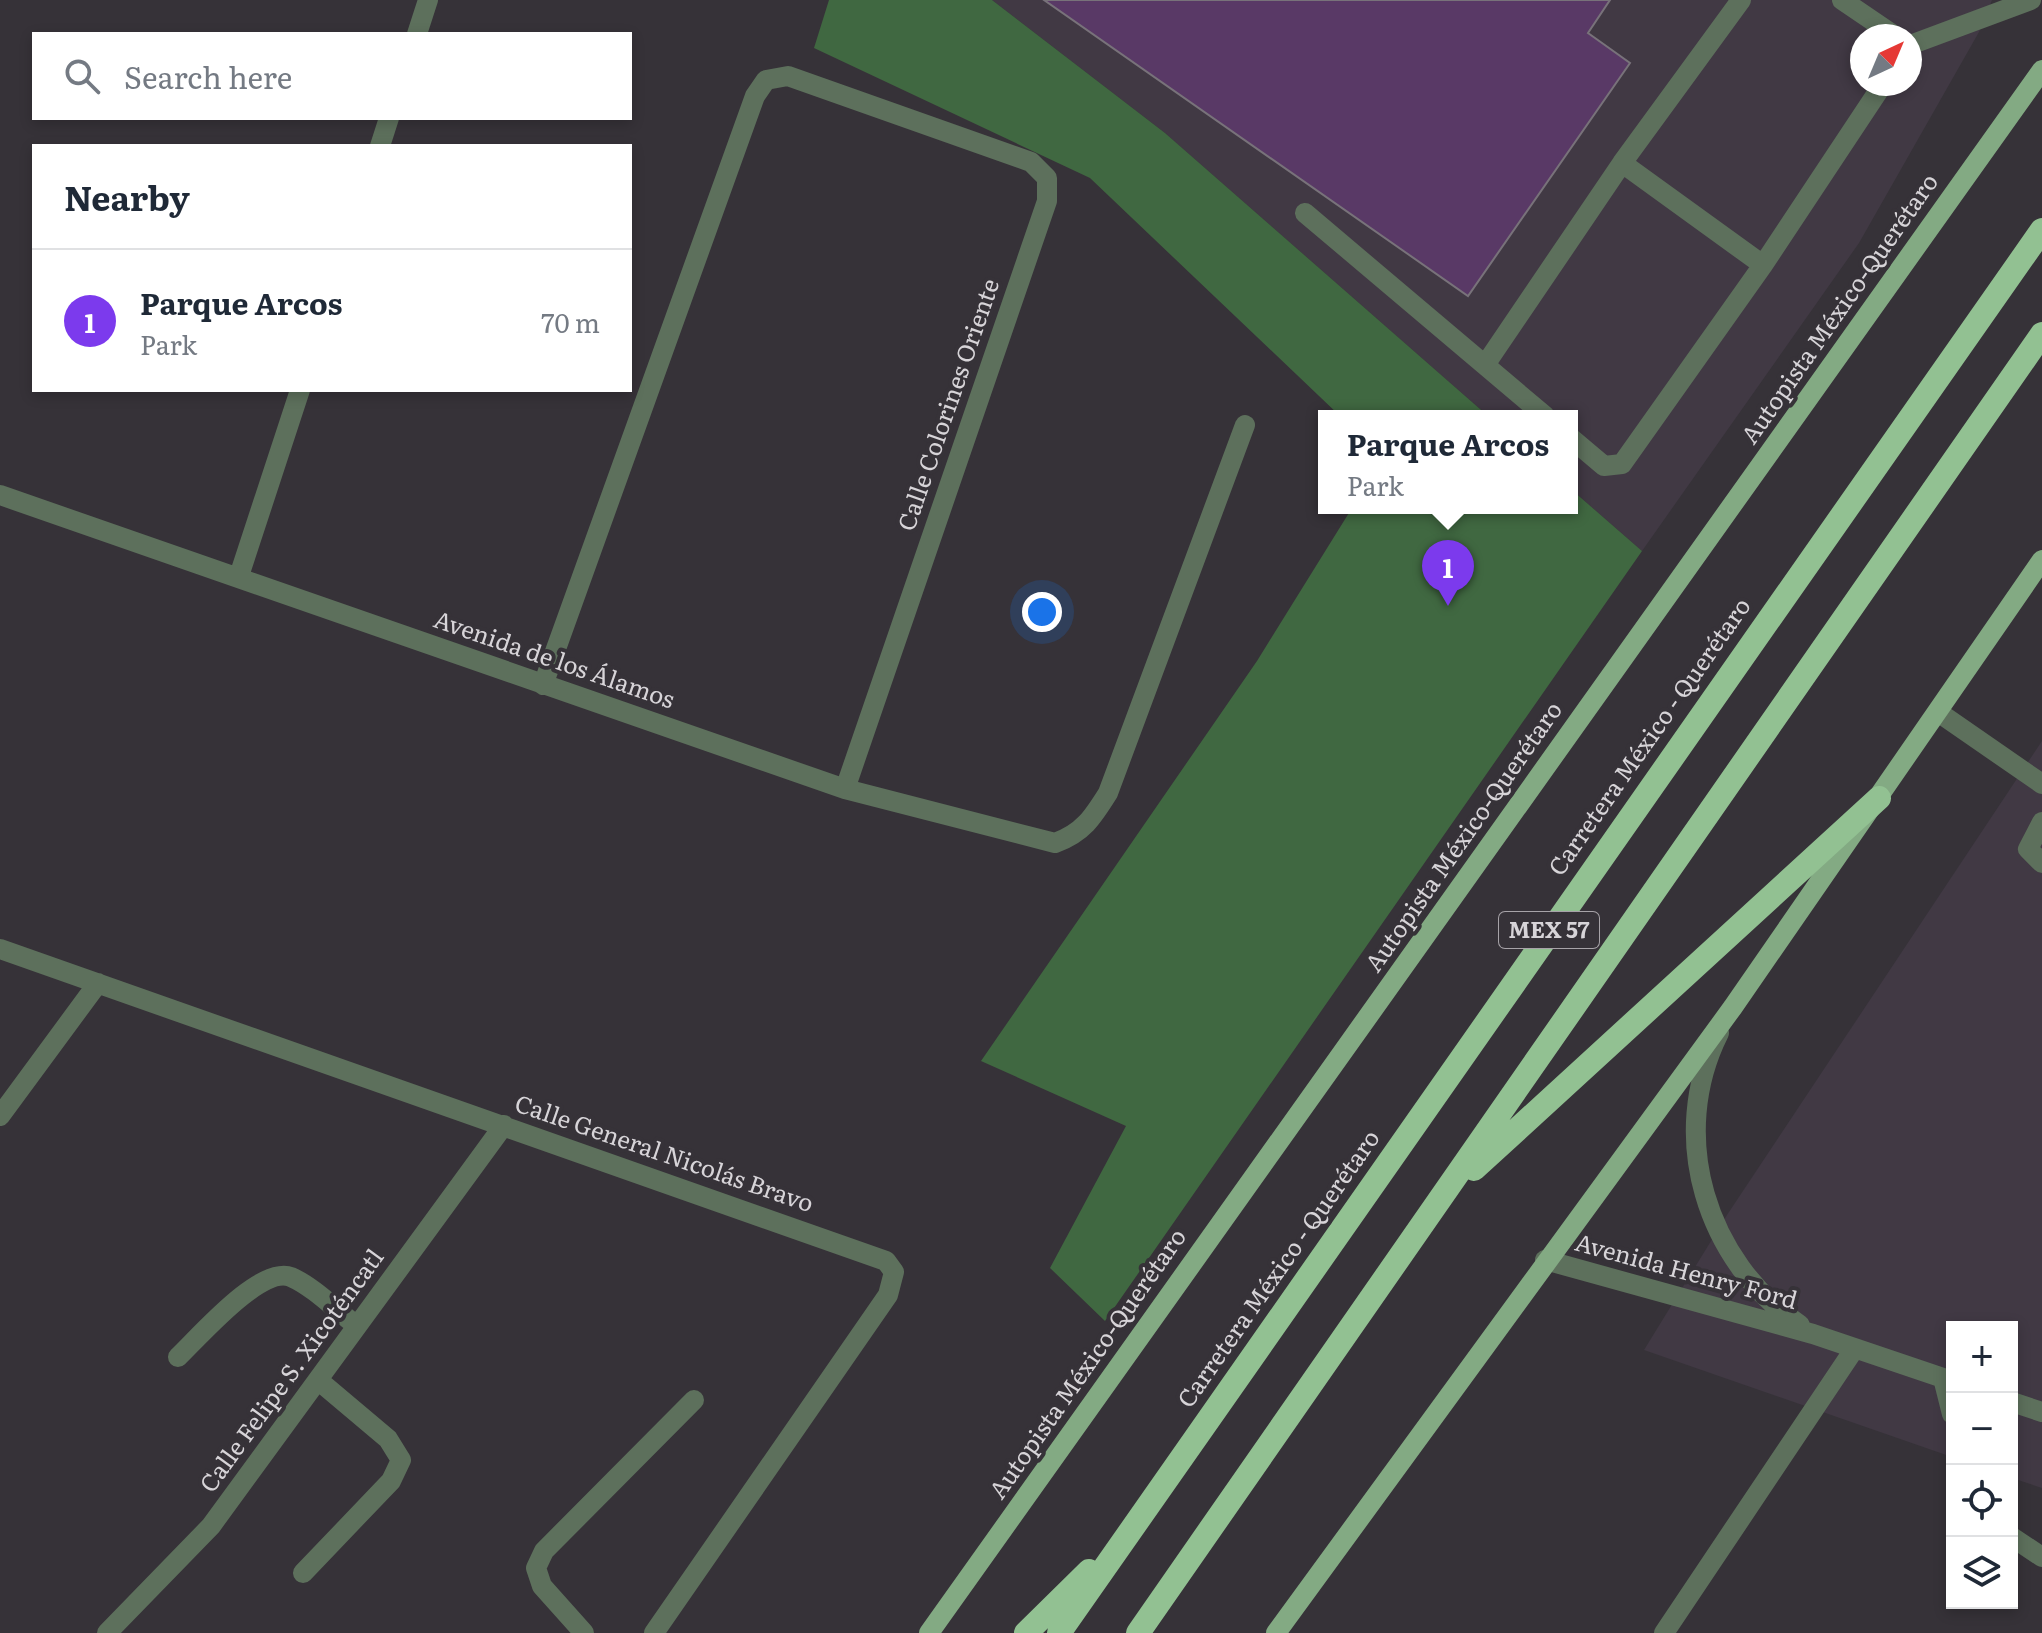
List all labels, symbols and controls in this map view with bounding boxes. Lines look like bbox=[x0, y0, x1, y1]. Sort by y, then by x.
north arrow bbox=[1850, 24, 1922, 96]
search box bbox=[32, 32, 632, 120]
icon: search bbox=[60, 54, 104, 98]
text: Search here bbox=[124, 54, 292, 98]
street label: Autopista México-Querétaro bbox=[1731, 165, 1945, 450]
text: Nearby bbox=[64, 171, 190, 221]
street label: Calle Colorines Oriente bbox=[887, 273, 1006, 535]
text: Parque Arcos bbox=[140, 280, 342, 324]
text: 1 bbox=[85, 302, 95, 341]
text: 70 m bbox=[541, 302, 600, 341]
text: Park bbox=[140, 324, 197, 363]
popup bbox=[1318, 410, 1578, 514]
text: Parque Arcos bbox=[1347, 421, 1549, 465]
text: Park bbox=[1347, 465, 1404, 504]
pin: 1 bbox=[1422, 540, 1474, 606]
street label: Carretera México - Querétaro bbox=[1538, 589, 1758, 882]
your location bbox=[1022, 592, 1062, 632]
street label: Avenida de los Álamos bbox=[430, 600, 680, 715]
street label: Autopista México-Querétaro bbox=[1355, 693, 1569, 978]
road number: MEX 57 bbox=[1499, 912, 1599, 948]
street label: Calle General Nicolás Bravo bbox=[511, 1084, 819, 1219]
street label: Carretera México - Querétaro bbox=[1167, 1121, 1387, 1414]
street label: Autopista México-Querétaro bbox=[979, 1220, 1193, 1505]
street label: Avenida Henry Ford bbox=[1572, 1223, 1802, 1316]
street label: Calle Felipe S. Xicoténcatl bbox=[190, 1240, 390, 1499]
map controls bbox=[1946, 1321, 2018, 1609]
button: + bbox=[1946, 1321, 2018, 1393]
button: − bbox=[1946, 1393, 2018, 1465]
button: locate bbox=[1946, 1465, 2018, 1537]
button: layers bbox=[1946, 1537, 2018, 1609]

